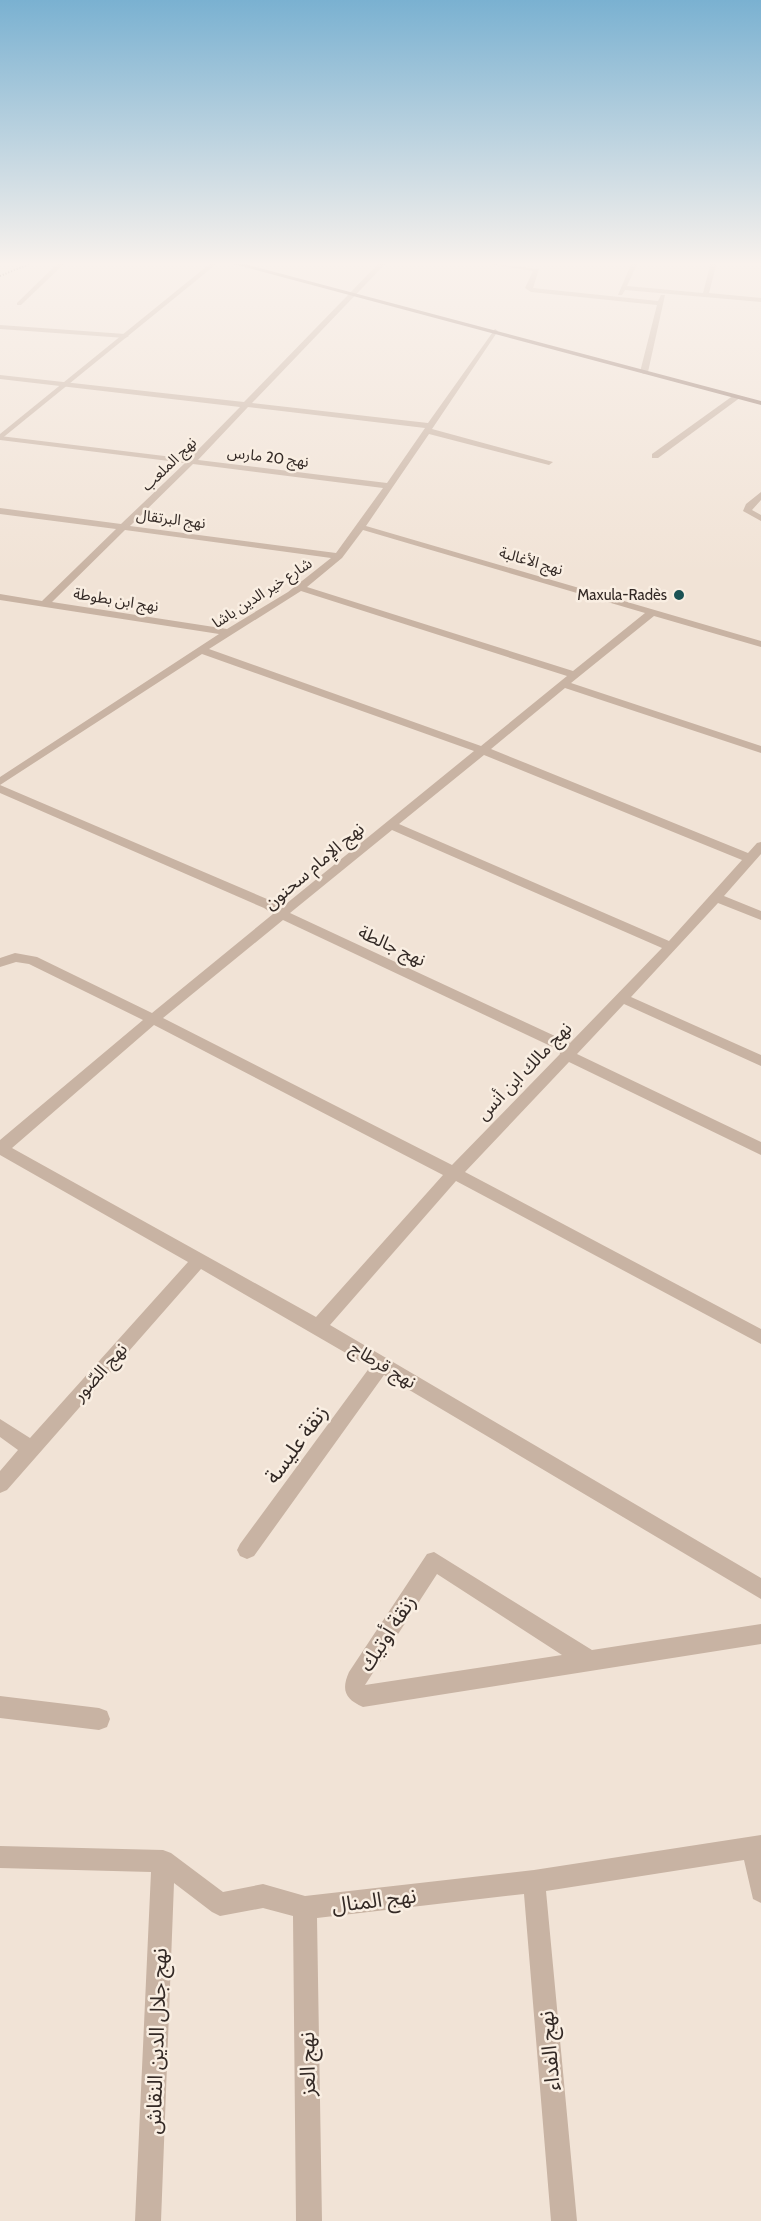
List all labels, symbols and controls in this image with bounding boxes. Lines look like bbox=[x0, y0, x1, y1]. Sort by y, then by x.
street label: نهج الملعب bbox=[138, 433, 202, 497]
street label: نهج 20 مارس bbox=[226, 443, 310, 474]
street label: نهج البرتقال bbox=[135, 506, 207, 535]
street label: نهج الأغالبة bbox=[496, 543, 565, 582]
street label: شارع خير الدين باشا bbox=[209, 554, 317, 634]
street label: نهج ابن بطوطة bbox=[72, 584, 160, 619]
place label: Maxula-Radès bbox=[577, 586, 667, 604]
marker: Maxula-Radès bbox=[672, 588, 686, 602]
street label: نهج الإمام سحنون bbox=[259, 818, 371, 917]
street label: نهج جالطة bbox=[354, 921, 429, 973]
street label: نهج مالك ابن أنس bbox=[471, 1017, 578, 1126]
street label: نهج قرطاج bbox=[345, 1337, 420, 1395]
street label: نهج الصّور bbox=[67, 1338, 133, 1408]
street label: زنقة عليسة bbox=[259, 1400, 333, 1488]
street label: زنقة أوتيك bbox=[353, 1590, 421, 1676]
street label: نهج المنال bbox=[330, 1882, 418, 1921]
street label: نهج جلال الدين النقاش bbox=[140, 1947, 175, 2135]
street label: نهج الفداء bbox=[533, 2010, 568, 2092]
street label: نهج العز bbox=[294, 2032, 323, 2097]

